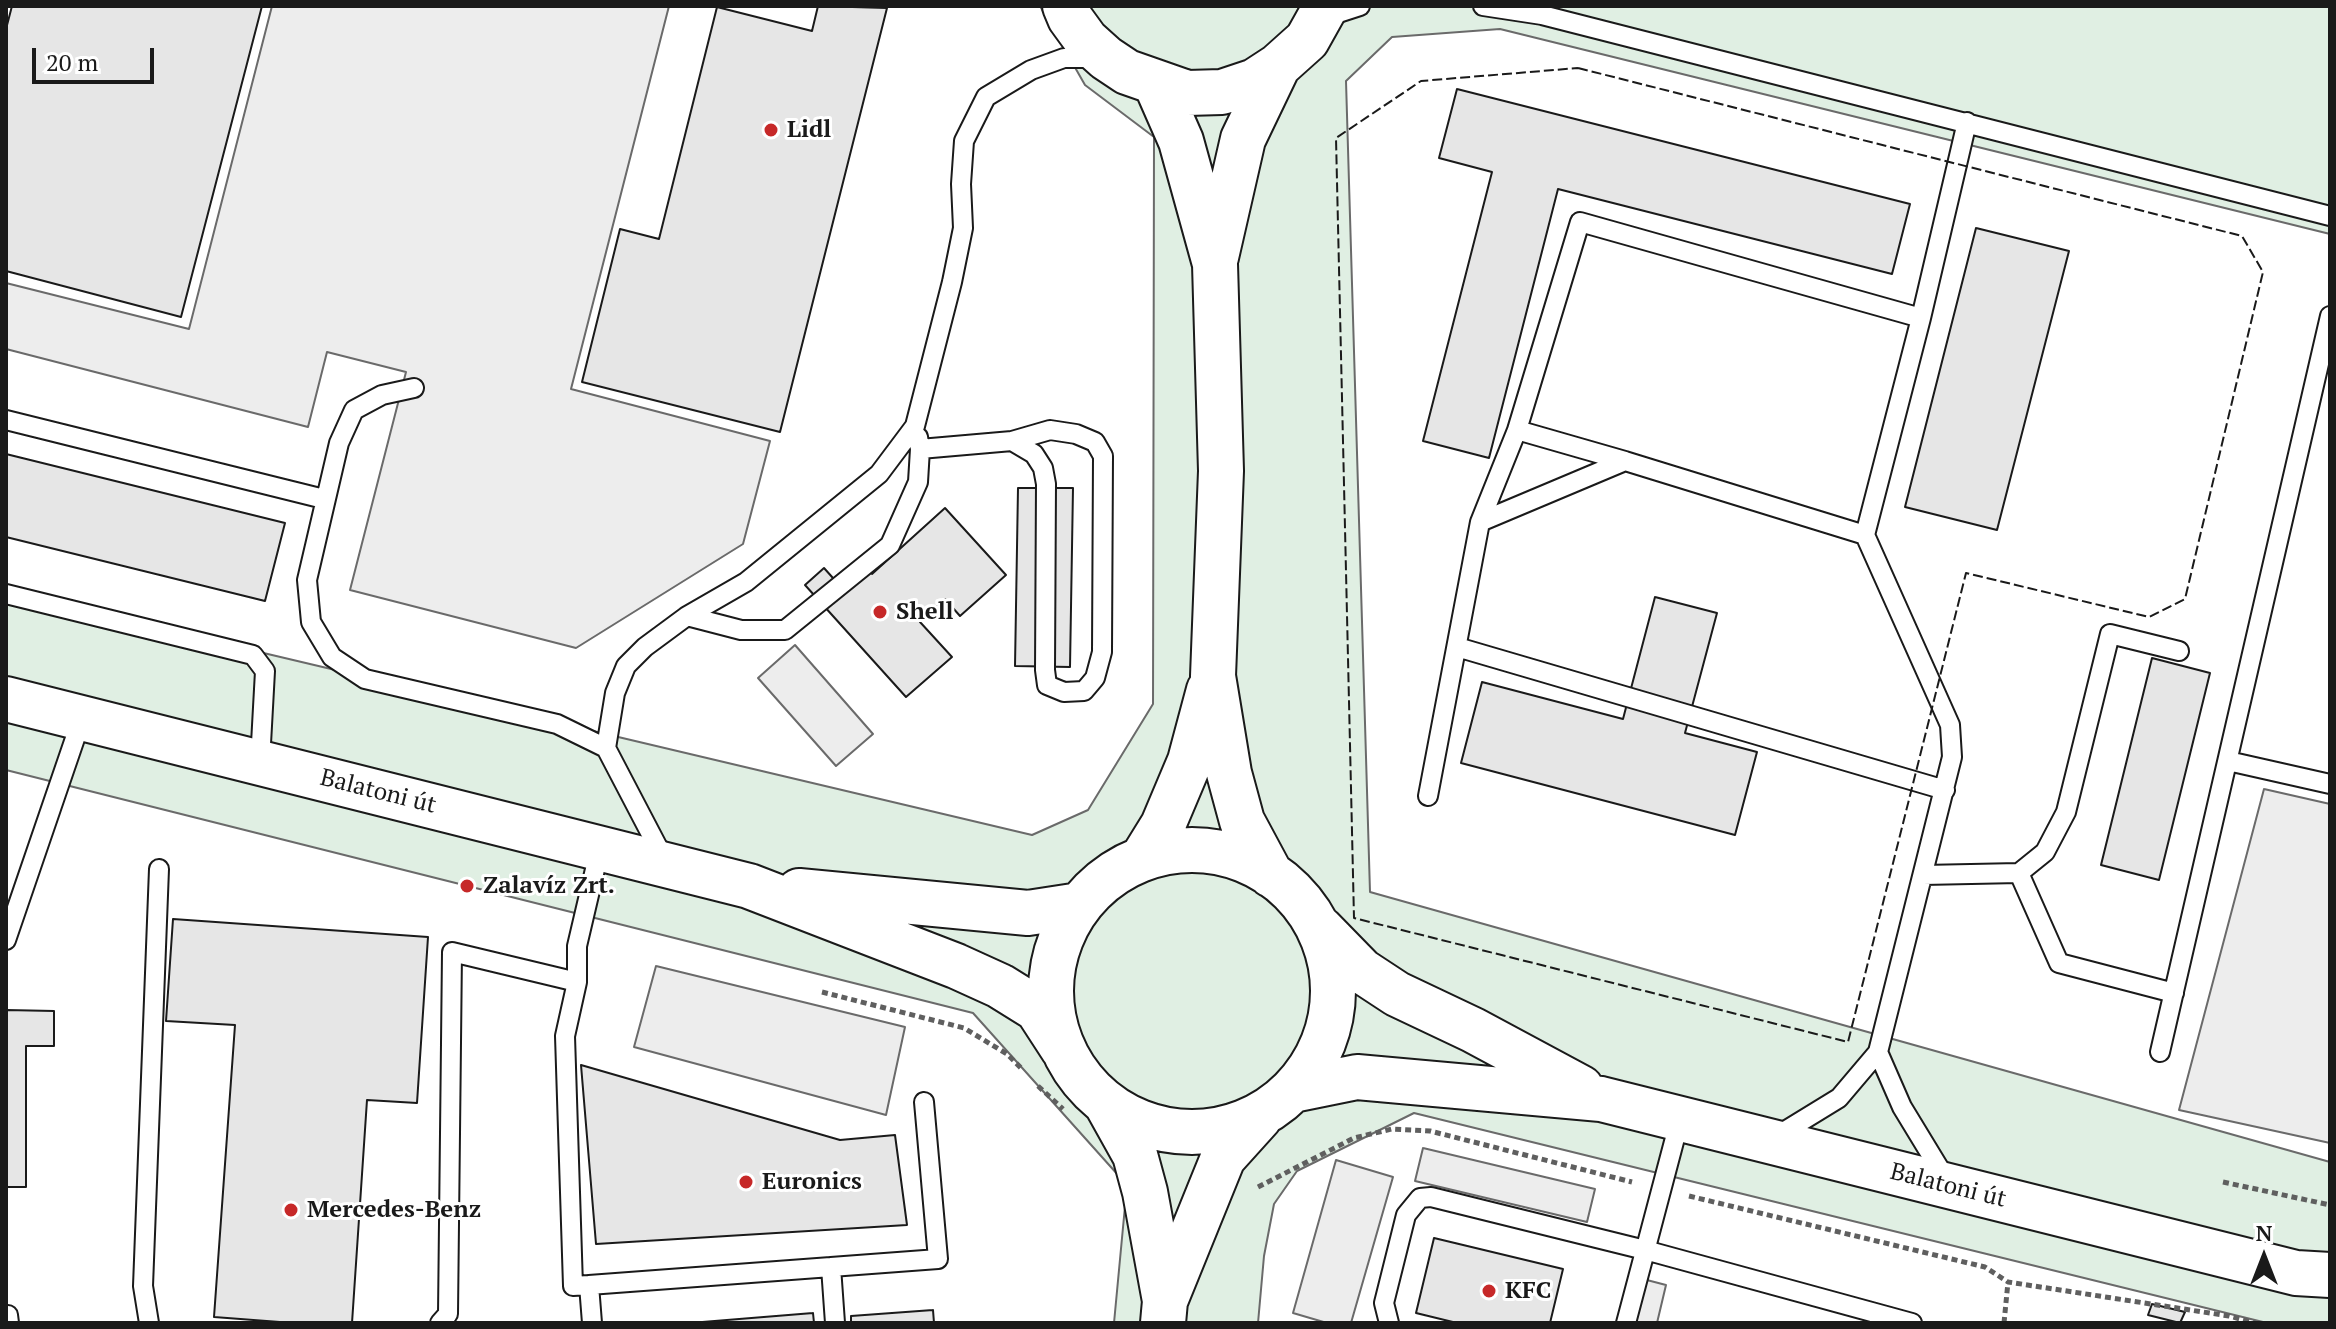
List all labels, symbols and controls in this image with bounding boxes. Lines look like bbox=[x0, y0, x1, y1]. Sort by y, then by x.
scale bar bbox=[36, 32, 158, 82]
text: 20 m bbox=[46, 46, 98, 78]
place label: Lidl bbox=[787, 116, 831, 144]
marker: Lidl bbox=[762, 121, 780, 139]
place label: Shell bbox=[896, 598, 954, 626]
marker: Shell bbox=[871, 603, 889, 621]
street label: Balatoni út bbox=[317, 764, 439, 820]
place label: Zalavíz Zrt. bbox=[483, 872, 615, 900]
marker: Zalavíz Zrt. bbox=[458, 877, 476, 895]
street label: Balatoni út bbox=[1887, 1158, 2009, 1214]
place label: Euronics bbox=[762, 1168, 862, 1196]
marker: Euronics bbox=[737, 1173, 755, 1191]
place label: Mercedes-Benz bbox=[307, 1196, 481, 1224]
marker: Mercedes-Benz bbox=[282, 1201, 300, 1219]
north arrow bbox=[2224, 1217, 2304, 1297]
text: N bbox=[2256, 1218, 2272, 1247]
place label: KFC bbox=[1505, 1277, 1551, 1305]
marker: KFC bbox=[1480, 1282, 1498, 1300]

